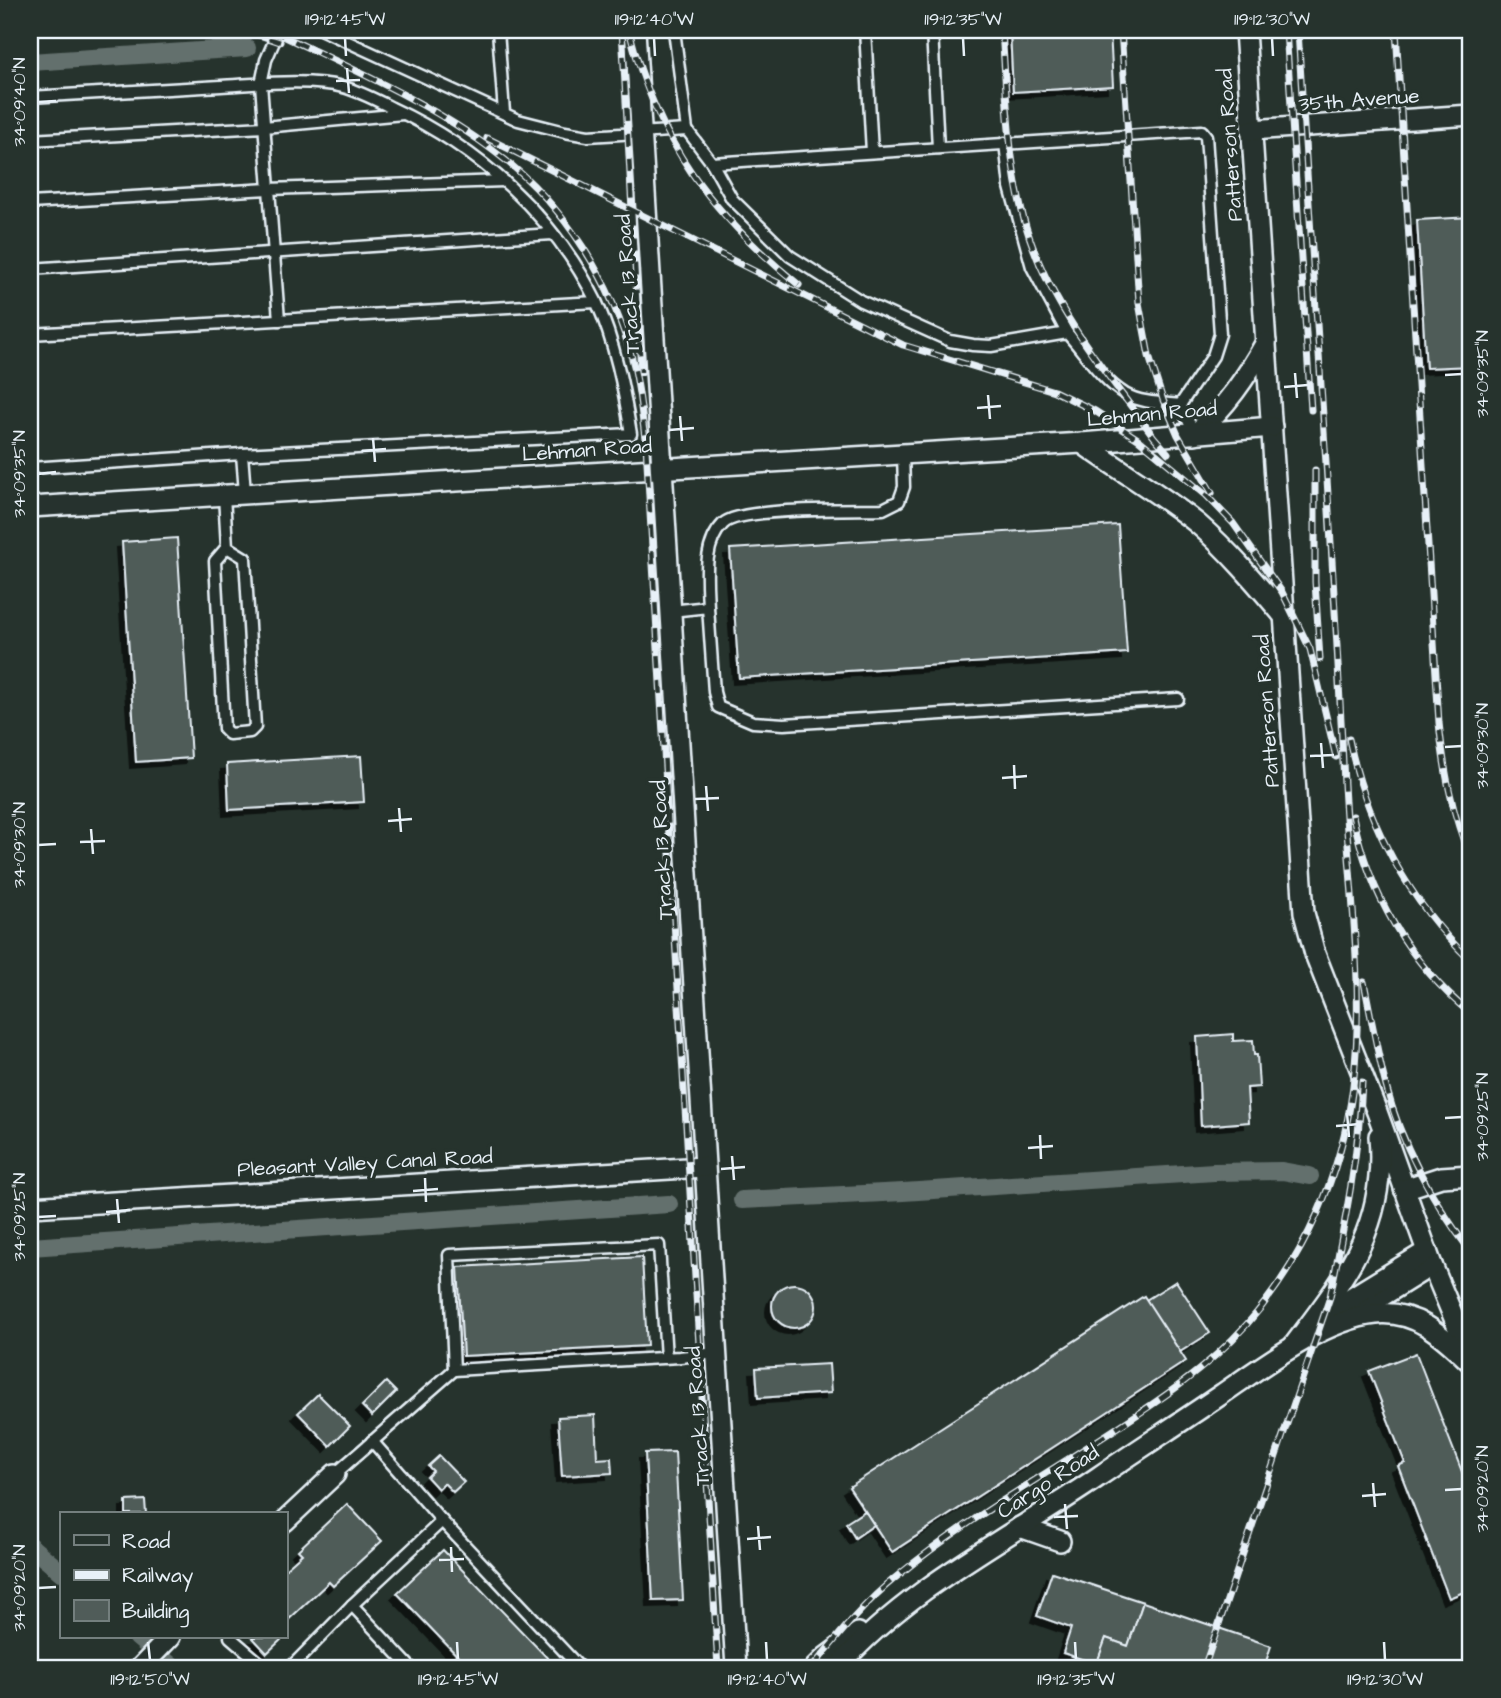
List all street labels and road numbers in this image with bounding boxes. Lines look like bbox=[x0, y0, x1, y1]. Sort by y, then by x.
street label: Patterson Road bbox=[1210, 67, 1250, 223]
street label: 35th Avenue bbox=[1298, 81, 1420, 119]
street label: Track 13 Road bbox=[609, 213, 647, 355]
street label: Lehman Road bbox=[1086, 394, 1218, 434]
street label: Lehman Road bbox=[521, 431, 653, 469]
street label: Patterson Road bbox=[1247, 633, 1287, 789]
street label: Track 13 Road bbox=[644, 779, 680, 921]
street label: Pleasant Valley Canal Road bbox=[237, 1142, 494, 1186]
street label: Track 13 Road bbox=[679, 1345, 717, 1487]
street label: Cargo Road bbox=[991, 1438, 1106, 1528]

